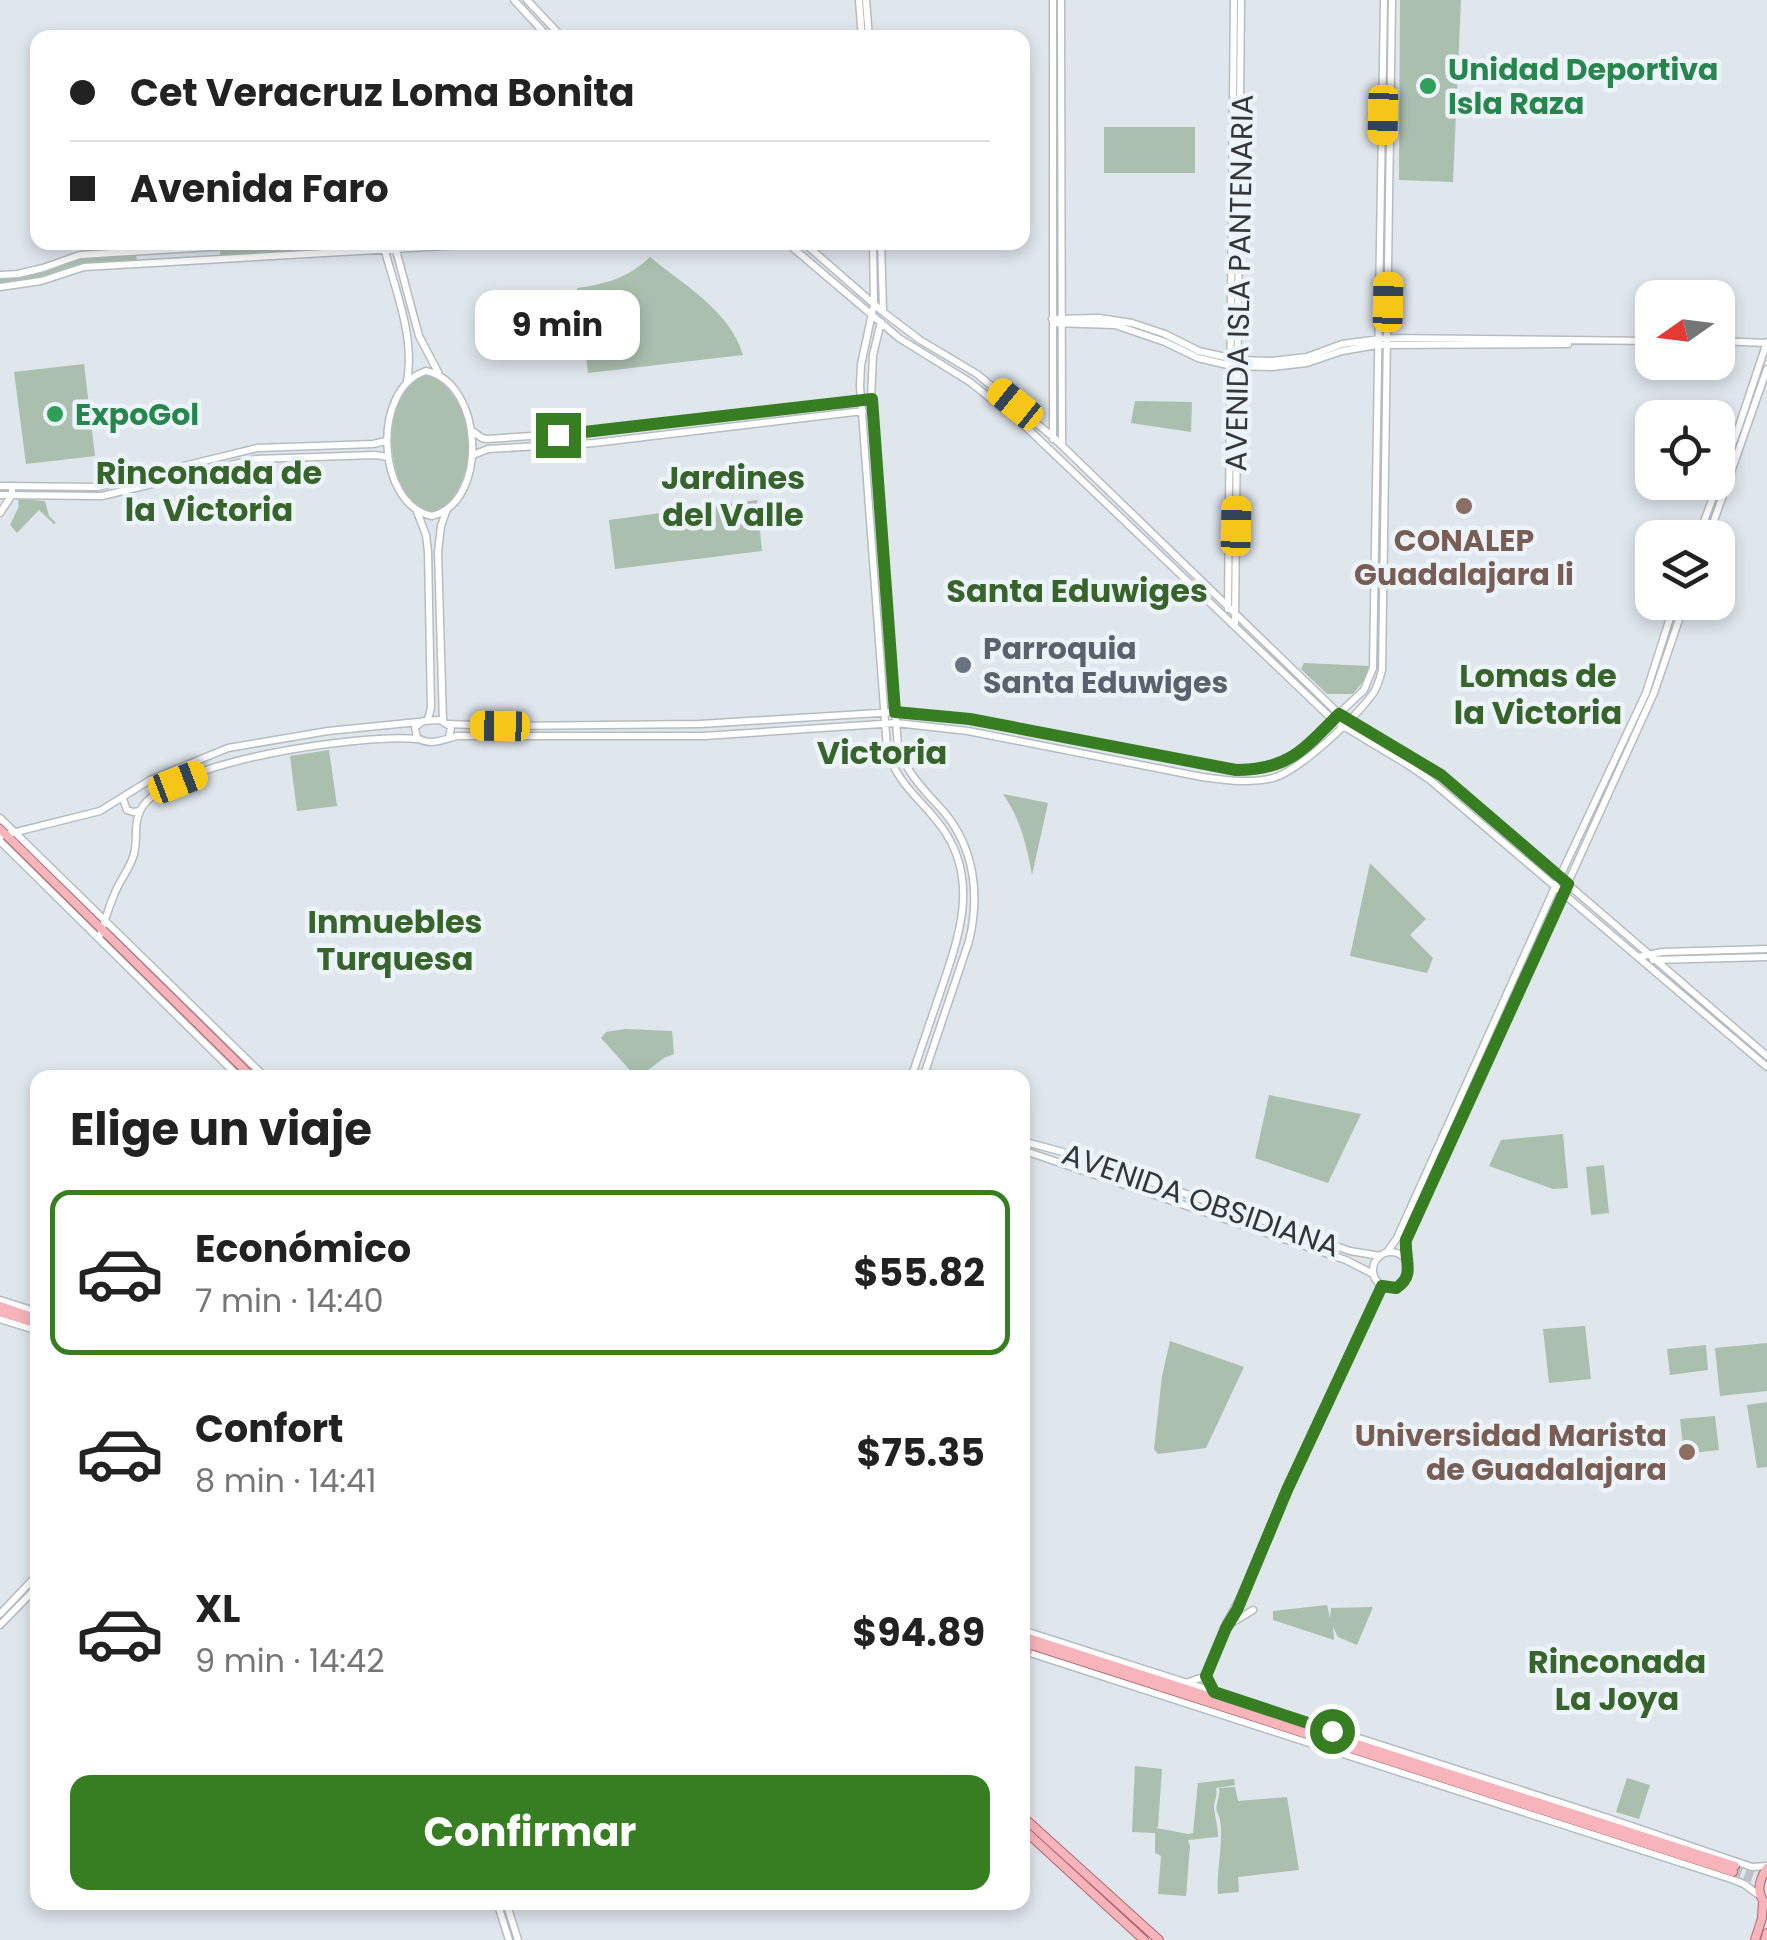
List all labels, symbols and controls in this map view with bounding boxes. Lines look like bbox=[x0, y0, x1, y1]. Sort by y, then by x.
place label: Unidad Deportiva Isla Raza bbox=[1448, 48, 1718, 125]
text: Cet Veracruz Loma Bonita bbox=[130, 66, 635, 119]
marker: Unidad Deportiva Isla Raza bbox=[1417, 75, 1439, 97]
car bbox=[1367, 85, 1399, 145]
street label: AVENIDA ISLA PANTENARIA bbox=[1214, 94, 1264, 472]
text: Avenida Faro bbox=[130, 162, 389, 215]
car bbox=[1372, 272, 1404, 332]
north arrow bbox=[1635, 280, 1735, 380]
map controls bbox=[1635, 280, 1735, 620]
callout: 9 min bbox=[476, 290, 640, 360]
text: 9 min bbox=[512, 302, 603, 347]
car bbox=[982, 373, 1048, 435]
place label: ExpoGol bbox=[75, 393, 199, 436]
button: locate bbox=[1635, 400, 1735, 500]
marker: ExpoGol bbox=[44, 403, 66, 425]
route end bbox=[536, 413, 581, 458]
district label: Rinconada de la Victoria bbox=[96, 450, 322, 532]
district label: Jardines del Valle bbox=[661, 455, 805, 537]
marker: CONALEP Guadalajara Ii bbox=[1453, 495, 1475, 517]
car bbox=[1220, 496, 1252, 556]
place label: CONALEP Guadalajara Ii bbox=[1354, 519, 1574, 596]
button: layers bbox=[1635, 520, 1735, 620]
district label: Santa Eduwiges bbox=[946, 568, 1208, 613]
place label: Parroquia Santa Eduwiges bbox=[983, 627, 1228, 704]
district label: Lomas de la Victoria bbox=[1454, 653, 1622, 735]
marker: Parroquia Santa Eduwiges bbox=[952, 654, 974, 676]
car bbox=[470, 710, 530, 742]
district label: Victoria bbox=[817, 730, 947, 775]
car bbox=[145, 757, 211, 807]
district label: Inmuebles Turquesa bbox=[308, 899, 482, 981]
text: Elige un viaje bbox=[70, 1098, 372, 1161]
street label: AVENIDA OBSIDIANA bbox=[1056, 1132, 1346, 1268]
text: Económico bbox=[195, 1222, 411, 1275]
icon: car bbox=[75, 1228, 165, 1318]
text: $55.82 bbox=[854, 1246, 985, 1299]
text: 7 min · 14:40 bbox=[195, 1278, 384, 1323]
text: Confort bbox=[195, 1402, 343, 1455]
icon: car bbox=[75, 1408, 165, 1498]
place label: Universidad Marista de Guadalajara bbox=[1355, 1414, 1667, 1491]
text: $75.35 bbox=[857, 1426, 985, 1479]
marker: Universidad Marista de Guadalajara bbox=[1676, 1441, 1698, 1463]
text: 8 min · 14:41 bbox=[195, 1458, 376, 1503]
text: XL bbox=[195, 1582, 240, 1635]
icon: car bbox=[75, 1588, 165, 1678]
text: $94.89 bbox=[852, 1606, 985, 1659]
text: 9 min · 14:42 bbox=[195, 1638, 385, 1683]
district label: Rinconada La Joya bbox=[1528, 1639, 1706, 1721]
route start bbox=[1310, 1709, 1355, 1754]
button: Confirmar bbox=[70, 1775, 990, 1890]

